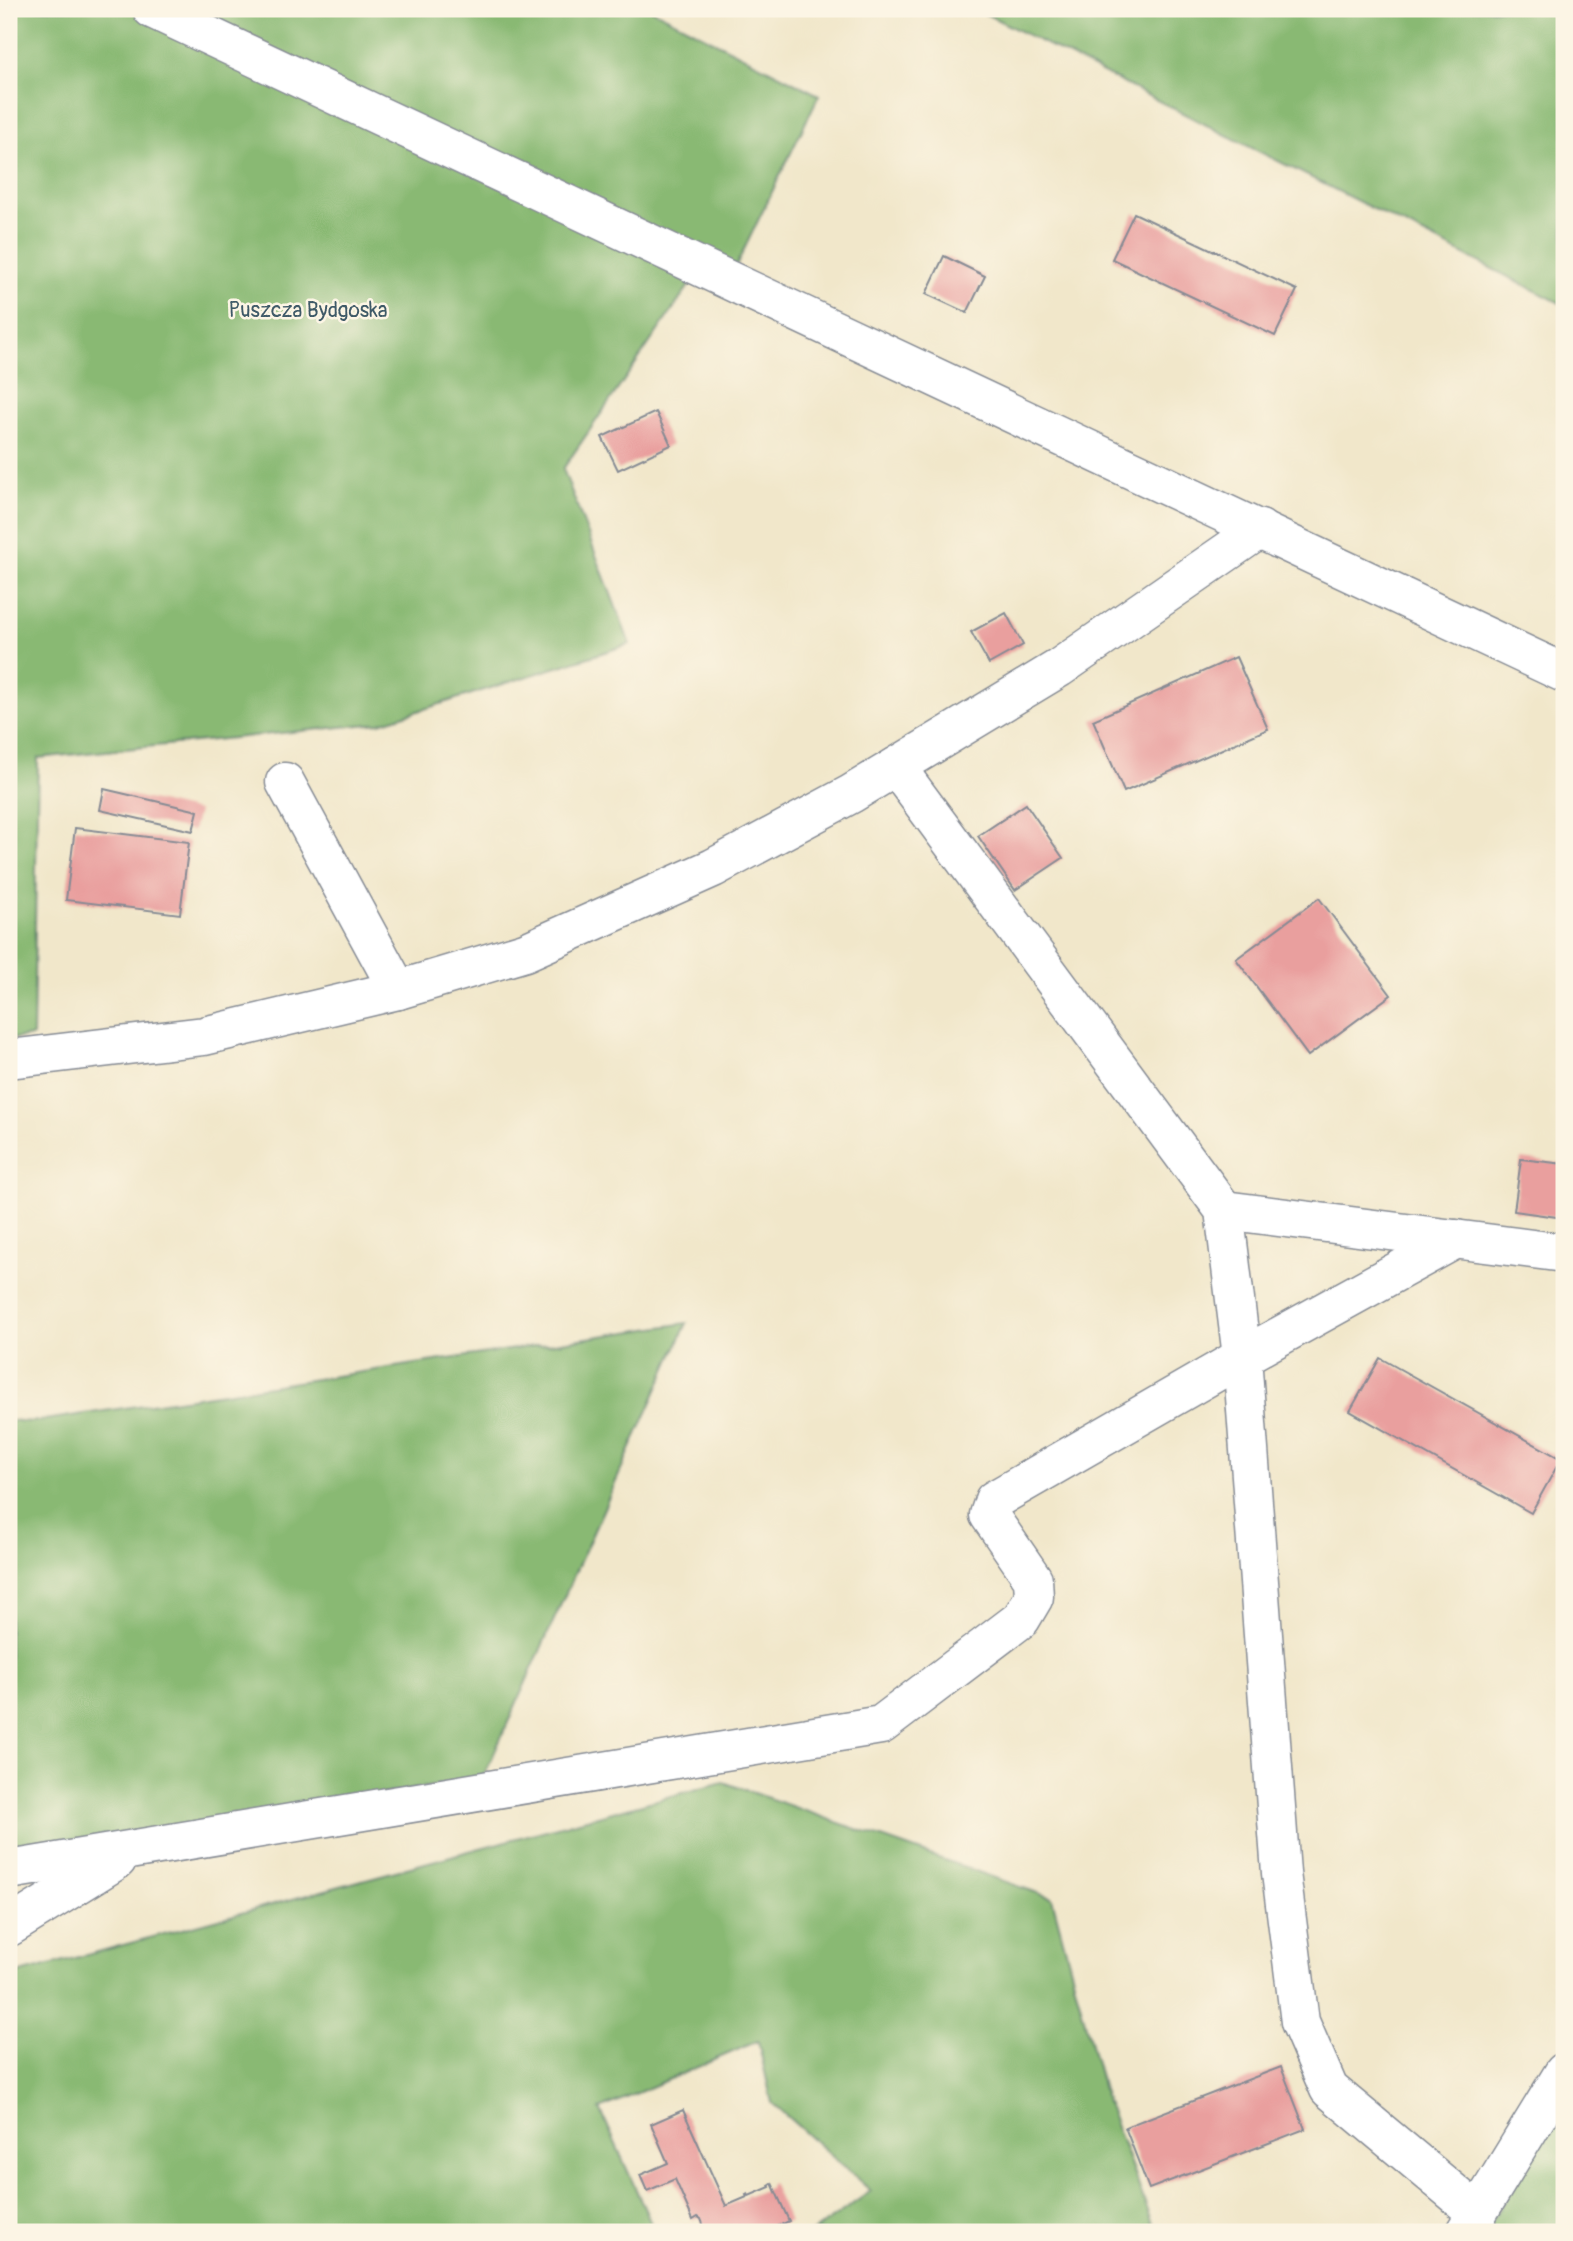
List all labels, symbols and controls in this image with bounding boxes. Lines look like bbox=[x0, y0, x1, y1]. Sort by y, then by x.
park label: Puszcza Bydgoska bbox=[228, 297, 388, 324]

